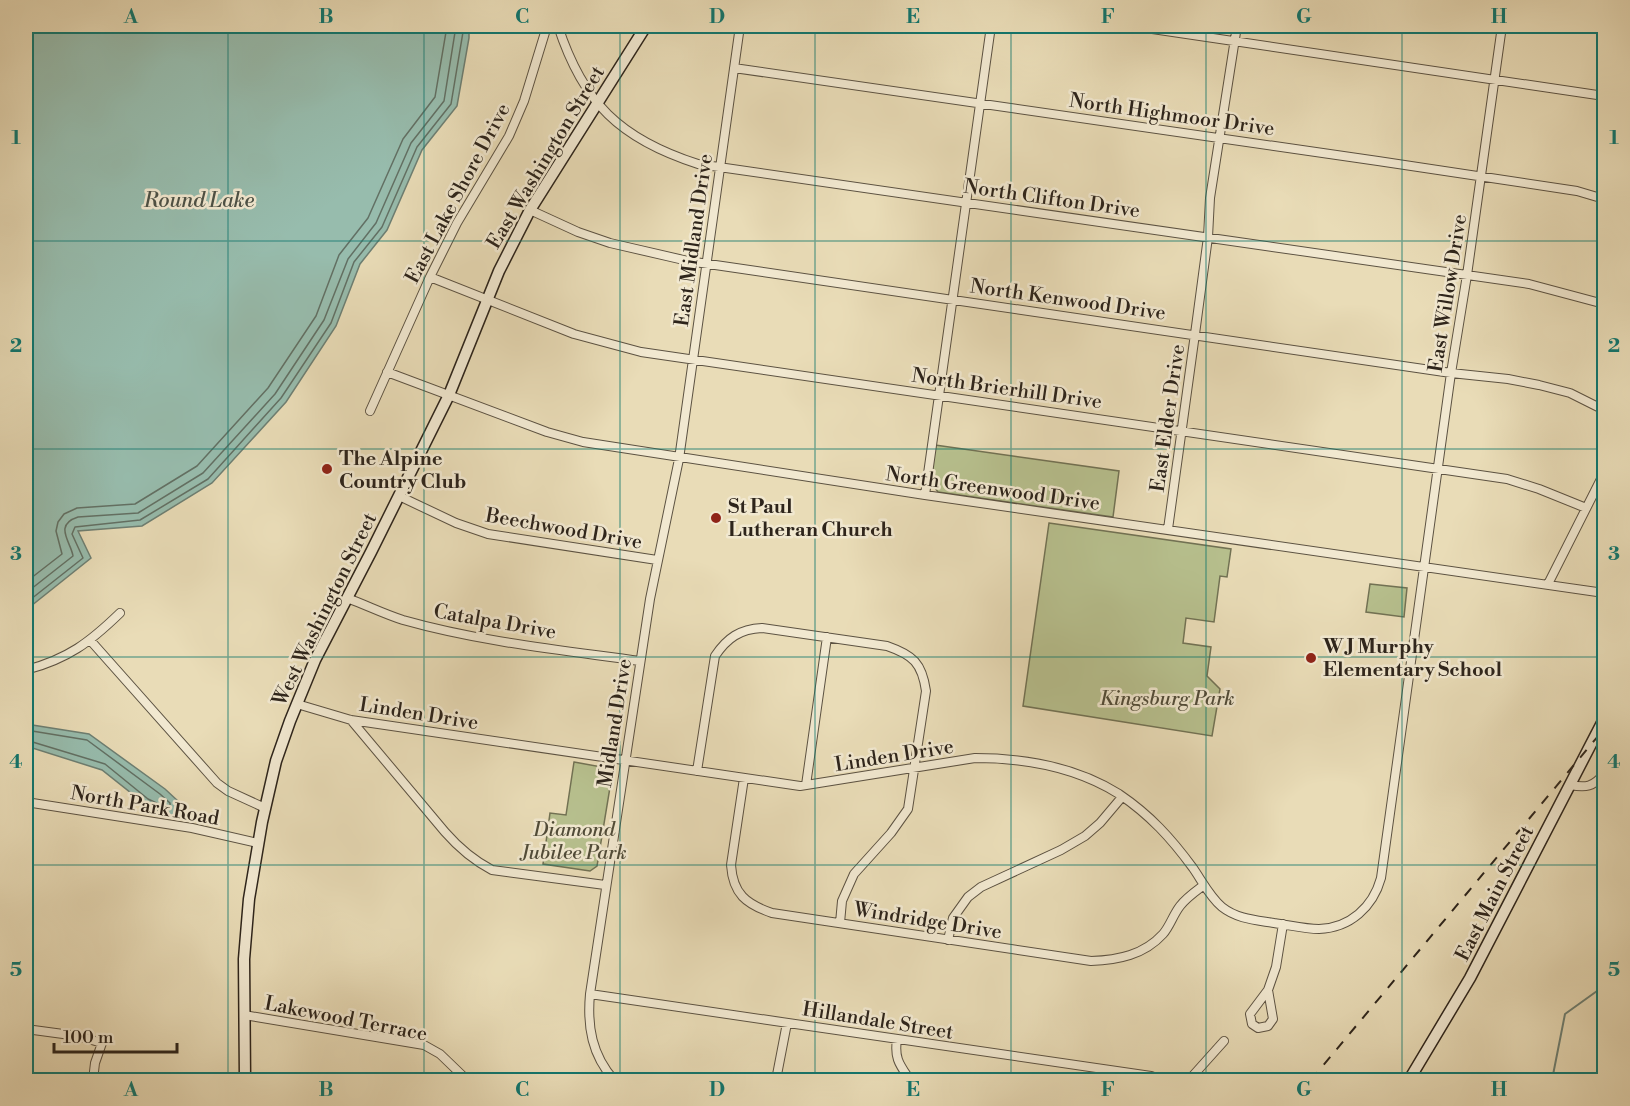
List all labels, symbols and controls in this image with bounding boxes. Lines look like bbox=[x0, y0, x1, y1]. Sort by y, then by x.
text: A bbox=[123, 5, 139, 30]
text: B bbox=[318, 5, 334, 30]
text: C bbox=[515, 5, 529, 30]
text: D bbox=[709, 5, 725, 30]
text: E bbox=[906, 5, 920, 30]
text: F bbox=[1101, 5, 1115, 30]
text: G bbox=[1296, 5, 1312, 30]
text: H bbox=[1491, 5, 1508, 30]
street label: East Washington Street bbox=[482, 62, 611, 254]
street label: North Highmoor Drive bbox=[1068, 89, 1276, 142]
street label: East Lake Shore Drive bbox=[400, 99, 516, 288]
text: 1 bbox=[11, 126, 21, 151]
text: 1 bbox=[1609, 126, 1619, 151]
street label: East Midland Drive bbox=[670, 152, 719, 328]
street label: North Clifton Drive bbox=[962, 175, 1142, 224]
water label: Round Lake bbox=[143, 188, 254, 214]
street label: East Willow Drive bbox=[1424, 212, 1473, 374]
street label: North Kenwood Drive bbox=[968, 274, 1167, 327]
text: 2 bbox=[10, 334, 22, 359]
text: 2 bbox=[1608, 334, 1620, 359]
street label: East Elder Drive bbox=[1146, 343, 1191, 494]
street label: North Brierhill Drive bbox=[910, 364, 1104, 415]
place label: The Alpine Country Club bbox=[339, 447, 466, 495]
marker: The Alpine Country Club bbox=[320, 462, 334, 476]
street label: North Greenwood Drive bbox=[884, 462, 1102, 517]
place label: St Paul Lutheran Church bbox=[728, 495, 893, 543]
street label: Beechwood Drive bbox=[483, 503, 644, 556]
street label: West Washington Street bbox=[267, 509, 383, 711]
marker: St Paul Lutheran Church bbox=[709, 511, 723, 525]
text: 3 bbox=[10, 542, 22, 567]
text: 3 bbox=[1608, 542, 1620, 567]
street label: Catalpa Drive bbox=[431, 599, 558, 646]
place label: W J Murphy Elementary School bbox=[1322, 635, 1502, 683]
marker: W J Murphy Elementary School bbox=[1304, 651, 1318, 665]
street label: Midland Drive bbox=[593, 657, 638, 789]
park label: Kingsburg Park bbox=[1100, 687, 1235, 712]
street label: Linden Drive bbox=[357, 693, 480, 736]
street label: Linden Drive bbox=[833, 735, 956, 778]
text: 4 bbox=[9, 750, 23, 775]
text: 4 bbox=[1607, 750, 1621, 775]
street label: North Park Road bbox=[68, 781, 222, 832]
park label: Diamond Jubilee Park bbox=[519, 818, 627, 866]
street label: East Main Street bbox=[1450, 822, 1540, 966]
street label: Windridge Drive bbox=[851, 897, 1004, 946]
text: 5 bbox=[10, 958, 22, 983]
text: 5 bbox=[1608, 958, 1620, 983]
street label: Lakewood Terrace bbox=[262, 991, 429, 1048]
street label: Hillandale Street bbox=[801, 997, 955, 1046]
scale bar bbox=[54, 1016, 177, 1054]
text: 100 m bbox=[63, 1026, 114, 1049]
text: A bbox=[123, 1078, 139, 1103]
text: B bbox=[318, 1078, 334, 1103]
text: C bbox=[515, 1078, 529, 1103]
text: D bbox=[709, 1078, 725, 1103]
text: E bbox=[906, 1078, 920, 1103]
text: F bbox=[1101, 1078, 1115, 1103]
text: G bbox=[1296, 1078, 1312, 1103]
text: H bbox=[1491, 1078, 1508, 1103]

